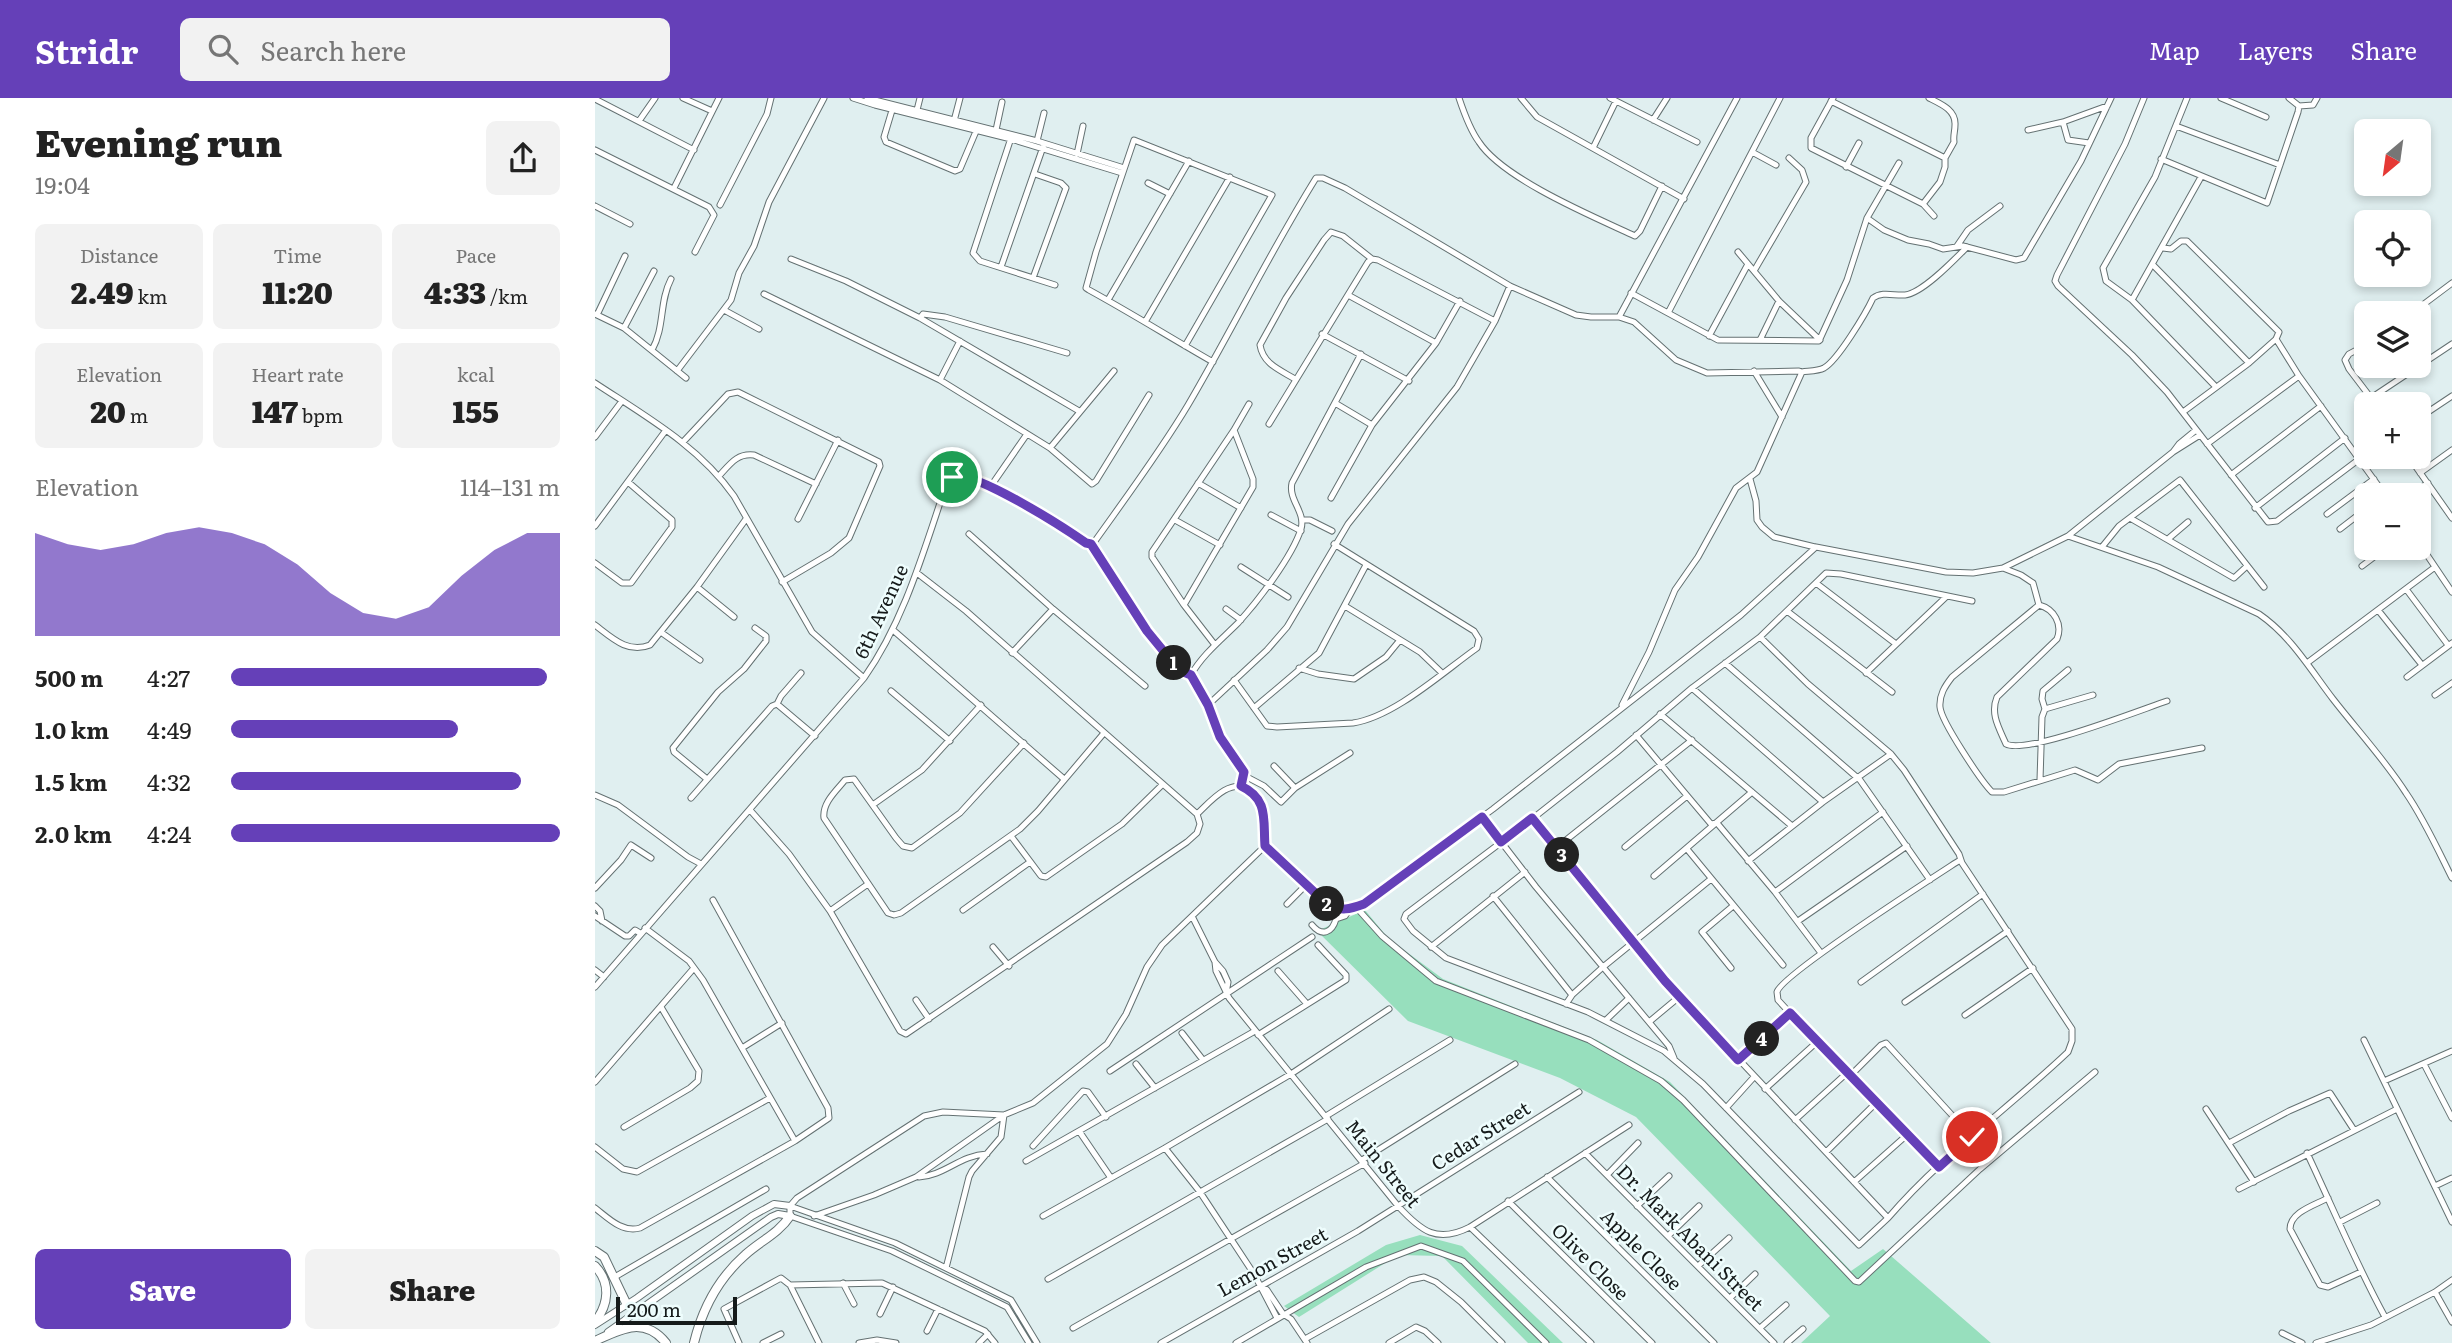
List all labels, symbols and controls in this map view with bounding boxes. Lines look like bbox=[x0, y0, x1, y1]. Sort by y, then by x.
search box bbox=[180, 18, 670, 81]
text: Stridr bbox=[35, 25, 138, 74]
icon: search bbox=[204, 30, 242, 68]
text: Search here bbox=[260, 30, 406, 69]
text: Map bbox=[2149, 32, 2200, 67]
text: Layers bbox=[2238, 32, 2312, 67]
text: Share bbox=[2350, 32, 2417, 67]
text: Evening run bbox=[35, 112, 282, 169]
north arrow bbox=[2354, 119, 2431, 196]
map controls bbox=[2354, 119, 2431, 560]
button: share bbox=[486, 121, 560, 195]
text: 19:04 bbox=[35, 167, 90, 201]
button: locate bbox=[2354, 210, 2431, 287]
text: Distance bbox=[80, 241, 158, 269]
text: Time bbox=[273, 241, 322, 269]
text: Pace bbox=[455, 241, 496, 269]
text: 2.49 bbox=[71, 269, 134, 313]
text: 11:20 bbox=[262, 269, 333, 313]
text: 4:33 bbox=[424, 269, 486, 313]
text: km bbox=[134, 282, 168, 310]
text: /km bbox=[486, 282, 528, 310]
button: layers bbox=[2354, 301, 2431, 378]
text: Elevation bbox=[76, 360, 162, 388]
text: Heart rate bbox=[251, 360, 344, 388]
text: kcal bbox=[457, 360, 495, 388]
text: 20 bbox=[90, 388, 126, 432]
text: 147 bbox=[252, 388, 298, 432]
text: 155 bbox=[453, 388, 499, 432]
button: + bbox=[2354, 392, 2431, 469]
text: m bbox=[126, 401, 148, 429]
text: bpm bbox=[298, 401, 343, 429]
pin bbox=[922, 447, 982, 507]
icon: arrive bbox=[933, 458, 971, 496]
text: Elevation bbox=[35, 469, 139, 503]
text: 114–131 m bbox=[460, 469, 560, 503]
button: − bbox=[2354, 483, 2431, 560]
street label: 6th Avenue bbox=[846, 559, 914, 663]
pin: 1 bbox=[1157, 646, 1191, 680]
text: 1 bbox=[1170, 648, 1177, 676]
text: 500 m bbox=[35, 660, 103, 694]
text: 4:27 bbox=[147, 660, 190, 694]
text: 1.0 km bbox=[35, 712, 109, 746]
text: 4:49 bbox=[147, 712, 192, 746]
text: 1.5 km bbox=[35, 764, 108, 798]
text: 4:32 bbox=[147, 764, 191, 798]
text: 2.0 km bbox=[35, 816, 112, 850]
text: 4:24 bbox=[147, 816, 191, 850]
pin: 3 bbox=[1545, 838, 1579, 872]
text: 3 bbox=[1556, 840, 1567, 868]
pin: 2 bbox=[1309, 886, 1345, 922]
text: 2 bbox=[1321, 889, 1332, 917]
pin: 4 bbox=[1745, 1021, 1779, 1056]
text: 4 bbox=[1756, 1024, 1767, 1052]
street label: Cedar Street bbox=[1425, 1093, 1535, 1177]
pin bbox=[1942, 1107, 2002, 1167]
street label: Main Street bbox=[1340, 1113, 1428, 1213]
icon: check bbox=[1953, 1118, 1991, 1156]
street label: Dr. Mark Abani Street bbox=[1611, 1157, 1771, 1317]
street label: Apple Close bbox=[1595, 1202, 1689, 1296]
street label: Olive Close bbox=[1546, 1216, 1636, 1306]
street label: Lemon Street bbox=[1212, 1219, 1332, 1303]
button: Save bbox=[35, 1249, 291, 1329]
button: Share bbox=[305, 1249, 560, 1329]
scale bar bbox=[616, 1294, 737, 1326]
text: 200 m bbox=[627, 1295, 681, 1323]

